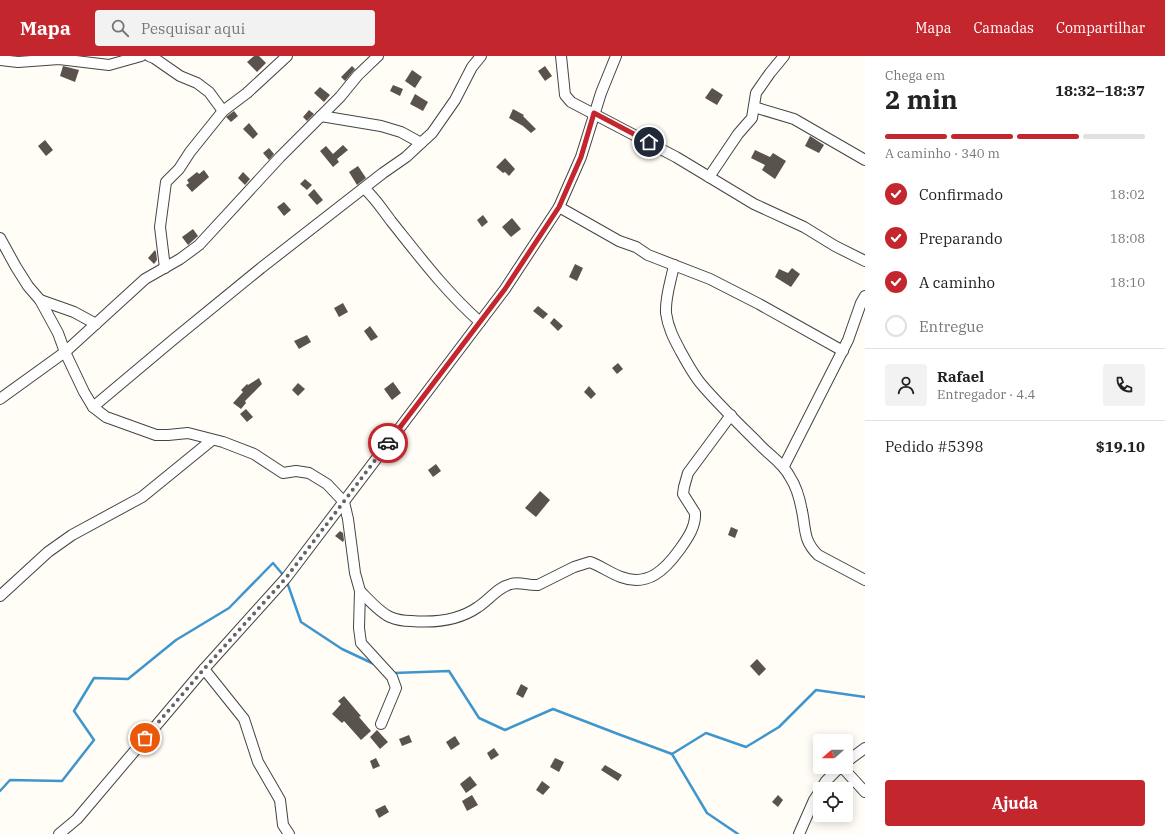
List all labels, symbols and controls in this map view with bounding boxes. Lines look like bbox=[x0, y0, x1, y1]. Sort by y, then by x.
search box bbox=[95, 10, 375, 46]
text: Mapa bbox=[20, 16, 71, 40]
icon: search bbox=[109, 17, 131, 39]
text: Pesquisar aqui bbox=[141, 19, 245, 38]
text: Mapa bbox=[915, 19, 951, 37]
text: Camadas bbox=[973, 19, 1034, 37]
text: Compartilhar bbox=[1056, 19, 1145, 37]
text: Chega em bbox=[885, 67, 945, 84]
text: 18:32–18:37 bbox=[1055, 81, 1145, 100]
text: 2 min bbox=[885, 82, 958, 116]
pin bbox=[632, 125, 666, 159]
icon: home bbox=[638, 131, 660, 153]
text: A caminho · 340 m bbox=[885, 145, 1000, 162]
icon: check bbox=[885, 183, 907, 205]
text: Confirmado bbox=[919, 185, 1003, 204]
text: 18:02 bbox=[1110, 186, 1145, 203]
icon: check bbox=[885, 227, 907, 249]
text: Preparando bbox=[919, 229, 1002, 248]
text: 18:08 bbox=[1110, 230, 1145, 247]
icon: check bbox=[885, 271, 907, 293]
text: A caminho bbox=[919, 273, 995, 292]
text: 18:10 bbox=[1110, 274, 1145, 291]
text: Entregue bbox=[919, 317, 984, 336]
button: person bbox=[885, 364, 927, 406]
button: phone bbox=[1103, 364, 1145, 406]
text: Rafael bbox=[937, 367, 984, 386]
text: Entregador · 4.4 bbox=[937, 386, 1035, 403]
courier bbox=[368, 423, 408, 463]
icon: car bbox=[377, 432, 399, 454]
text: Pedido #5398 bbox=[885, 437, 984, 456]
text: $19.10 bbox=[1096, 437, 1145, 456]
pin bbox=[128, 721, 162, 755]
icon: bag bbox=[134, 727, 156, 749]
north arrow bbox=[813, 734, 853, 774]
map controls bbox=[813, 734, 853, 822]
button: Ajuda bbox=[885, 780, 1145, 826]
button: locate bbox=[813, 782, 853, 822]

